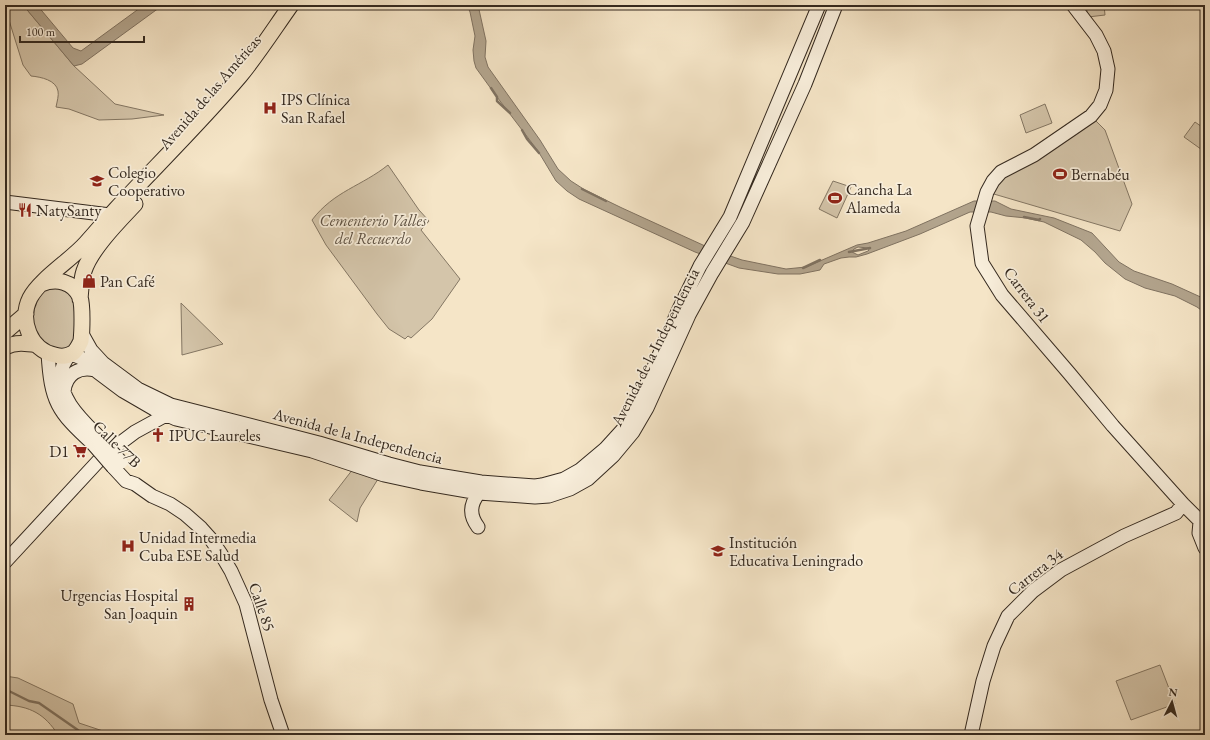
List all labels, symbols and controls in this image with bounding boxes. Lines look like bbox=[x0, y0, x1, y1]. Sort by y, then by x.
scale bar bbox=[20, 18, 144, 44]
text: 100 m bbox=[26, 24, 56, 40]
street label: Avenida de las Américas bbox=[154, 30, 266, 155]
place label: IPS Clínica San Rafael bbox=[281, 89, 351, 128]
hospital icon: IPS Clínica San Rafael bbox=[262, 100, 278, 116]
place label: Colegio Cooperativo bbox=[108, 162, 185, 201]
place label: Bernabéu bbox=[1071, 164, 1130, 185]
sports icon: Bernabéu bbox=[1052, 166, 1068, 182]
school or university icon: Colegio Cooperativo bbox=[89, 173, 105, 189]
place label: Cancha La Alameda bbox=[845, 179, 913, 218]
sports icon: Cancha La Alameda bbox=[827, 190, 843, 206]
place label: NatySanty bbox=[36, 200, 102, 221]
restaurant icon: NatySanty bbox=[17, 202, 33, 218]
park label: Cementerio Valles del Recuerdo bbox=[320, 210, 427, 249]
street label: Carrera 31 bbox=[999, 263, 1055, 327]
street label: Avenida de la Independencia bbox=[606, 264, 704, 430]
place label: Pan Café bbox=[100, 271, 155, 292]
shop icon: Pan Café bbox=[81, 273, 97, 289]
street label: Avenida de la Independencia bbox=[270, 403, 446, 469]
street label: Calle 77B bbox=[88, 416, 146, 472]
place label: IPUC Laureles bbox=[169, 425, 261, 446]
church icon: IPUC Laureles bbox=[150, 427, 166, 443]
place label: D1 bbox=[49, 441, 69, 462]
supermarket icon: D1 bbox=[72, 443, 88, 459]
place label: Unidad Intermedia Cuba ESE Salud bbox=[139, 527, 257, 566]
place label: Institución Educativa Leningrado bbox=[729, 532, 863, 571]
hospital icon: Unidad Intermedia Cuba ESE Salud bbox=[120, 538, 136, 554]
school or university icon: Institución Educativa Leningrado bbox=[710, 543, 726, 559]
street label: Carrera 34 bbox=[1003, 544, 1067, 600]
street label: Calle 85 bbox=[244, 580, 280, 634]
place label: Urgencias Hospital San Joaquin bbox=[60, 585, 179, 624]
building icon: Urgencias Hospital San Joaquin bbox=[181, 596, 197, 612]
north arrow bbox=[1152, 682, 1192, 722]
text: N bbox=[1168, 685, 1178, 699]

